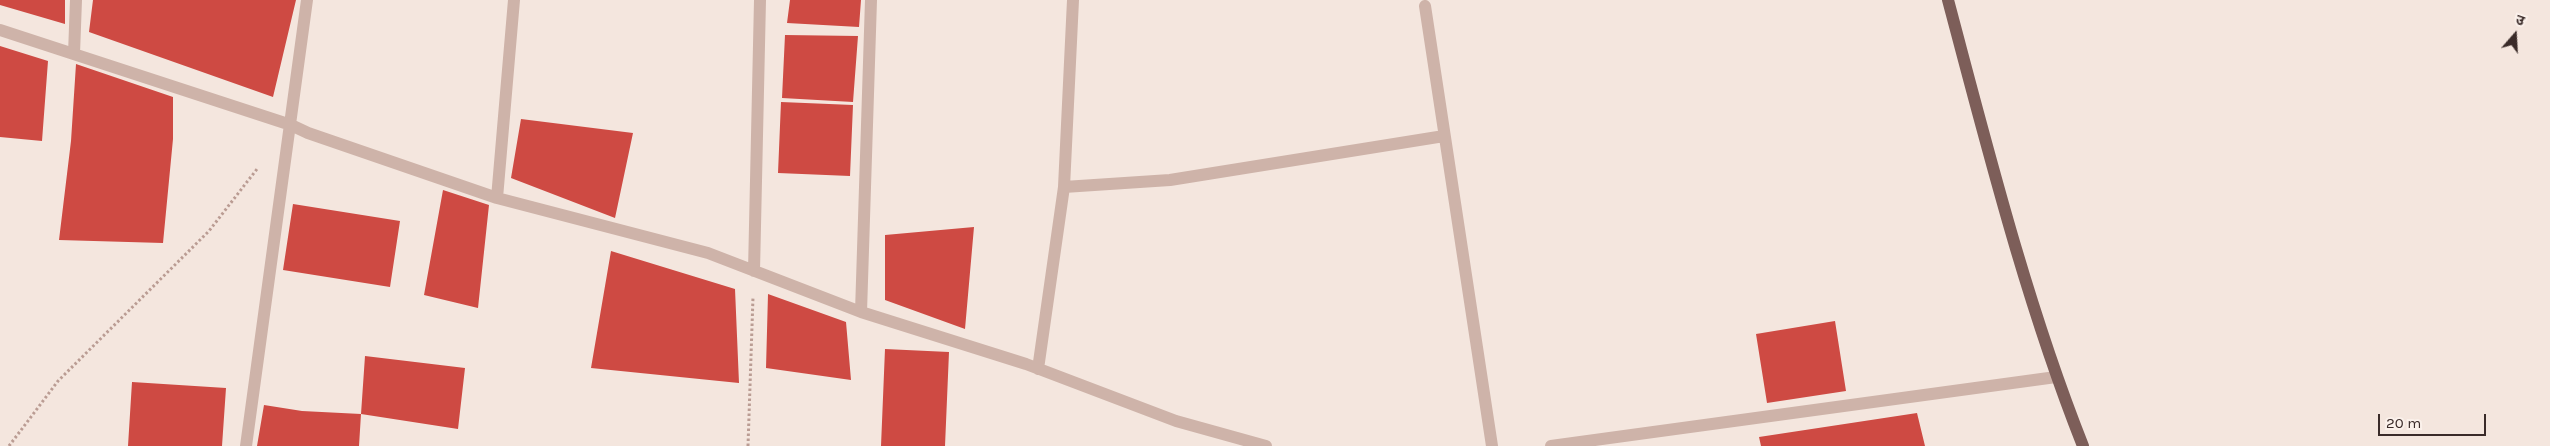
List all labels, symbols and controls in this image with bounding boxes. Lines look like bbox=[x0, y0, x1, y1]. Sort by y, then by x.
north arrow bbox=[2490, 10, 2540, 60]
text: उ bbox=[2513, 11, 2527, 30]
scale bar bbox=[2380, 404, 2488, 436]
text: 20 m bbox=[2386, 414, 2421, 432]

